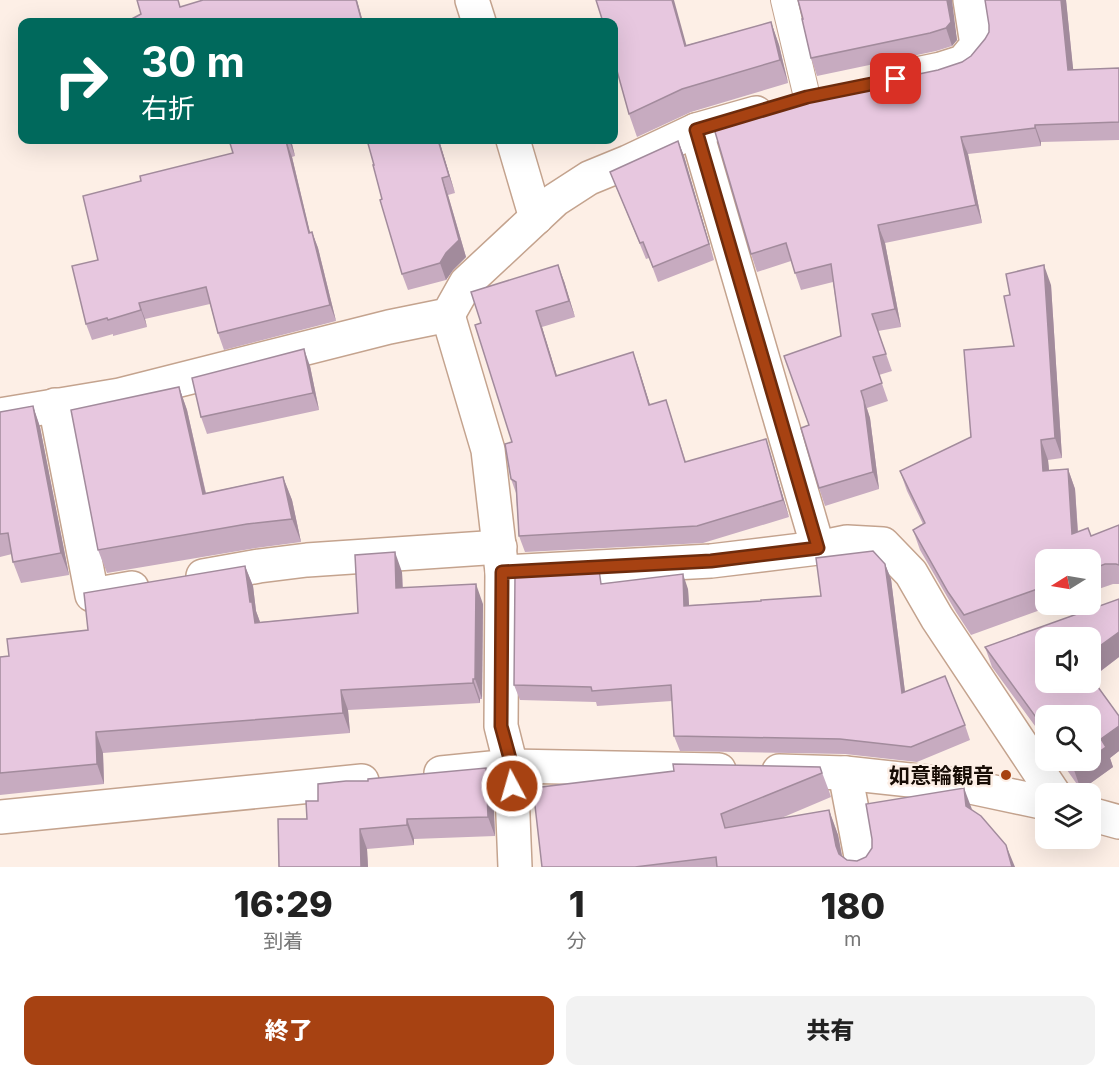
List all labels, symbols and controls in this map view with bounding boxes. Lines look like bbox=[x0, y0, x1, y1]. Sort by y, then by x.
text: 30 m bbox=[141, 36, 245, 87]
icon: right bbox=[42, 42, 120, 120]
pin bbox=[870, 53, 921, 104]
icon: arrive bbox=[879, 62, 912, 95]
text: 右折 bbox=[141, 92, 195, 125]
north arrow bbox=[1035, 549, 1101, 615]
map controls bbox=[1035, 549, 1101, 849]
button: sound bbox=[1035, 627, 1101, 693]
button: search bbox=[1035, 705, 1101, 771]
position arrow bbox=[480, 754, 544, 818]
place label: 如意輪観音 bbox=[889, 763, 994, 788]
marker: 如意輪観音 bbox=[999, 768, 1013, 782]
button: layers bbox=[1035, 783, 1101, 849]
text: 16:29 bbox=[234, 882, 333, 926]
text: 1 bbox=[569, 882, 585, 926]
text: 180 bbox=[820, 884, 885, 928]
text: m bbox=[844, 927, 862, 951]
text: 到着 bbox=[263, 929, 303, 953]
text: 分 bbox=[567, 929, 587, 953]
button: 終了 bbox=[24, 996, 554, 1065]
button: 共有 bbox=[566, 996, 1095, 1065]

